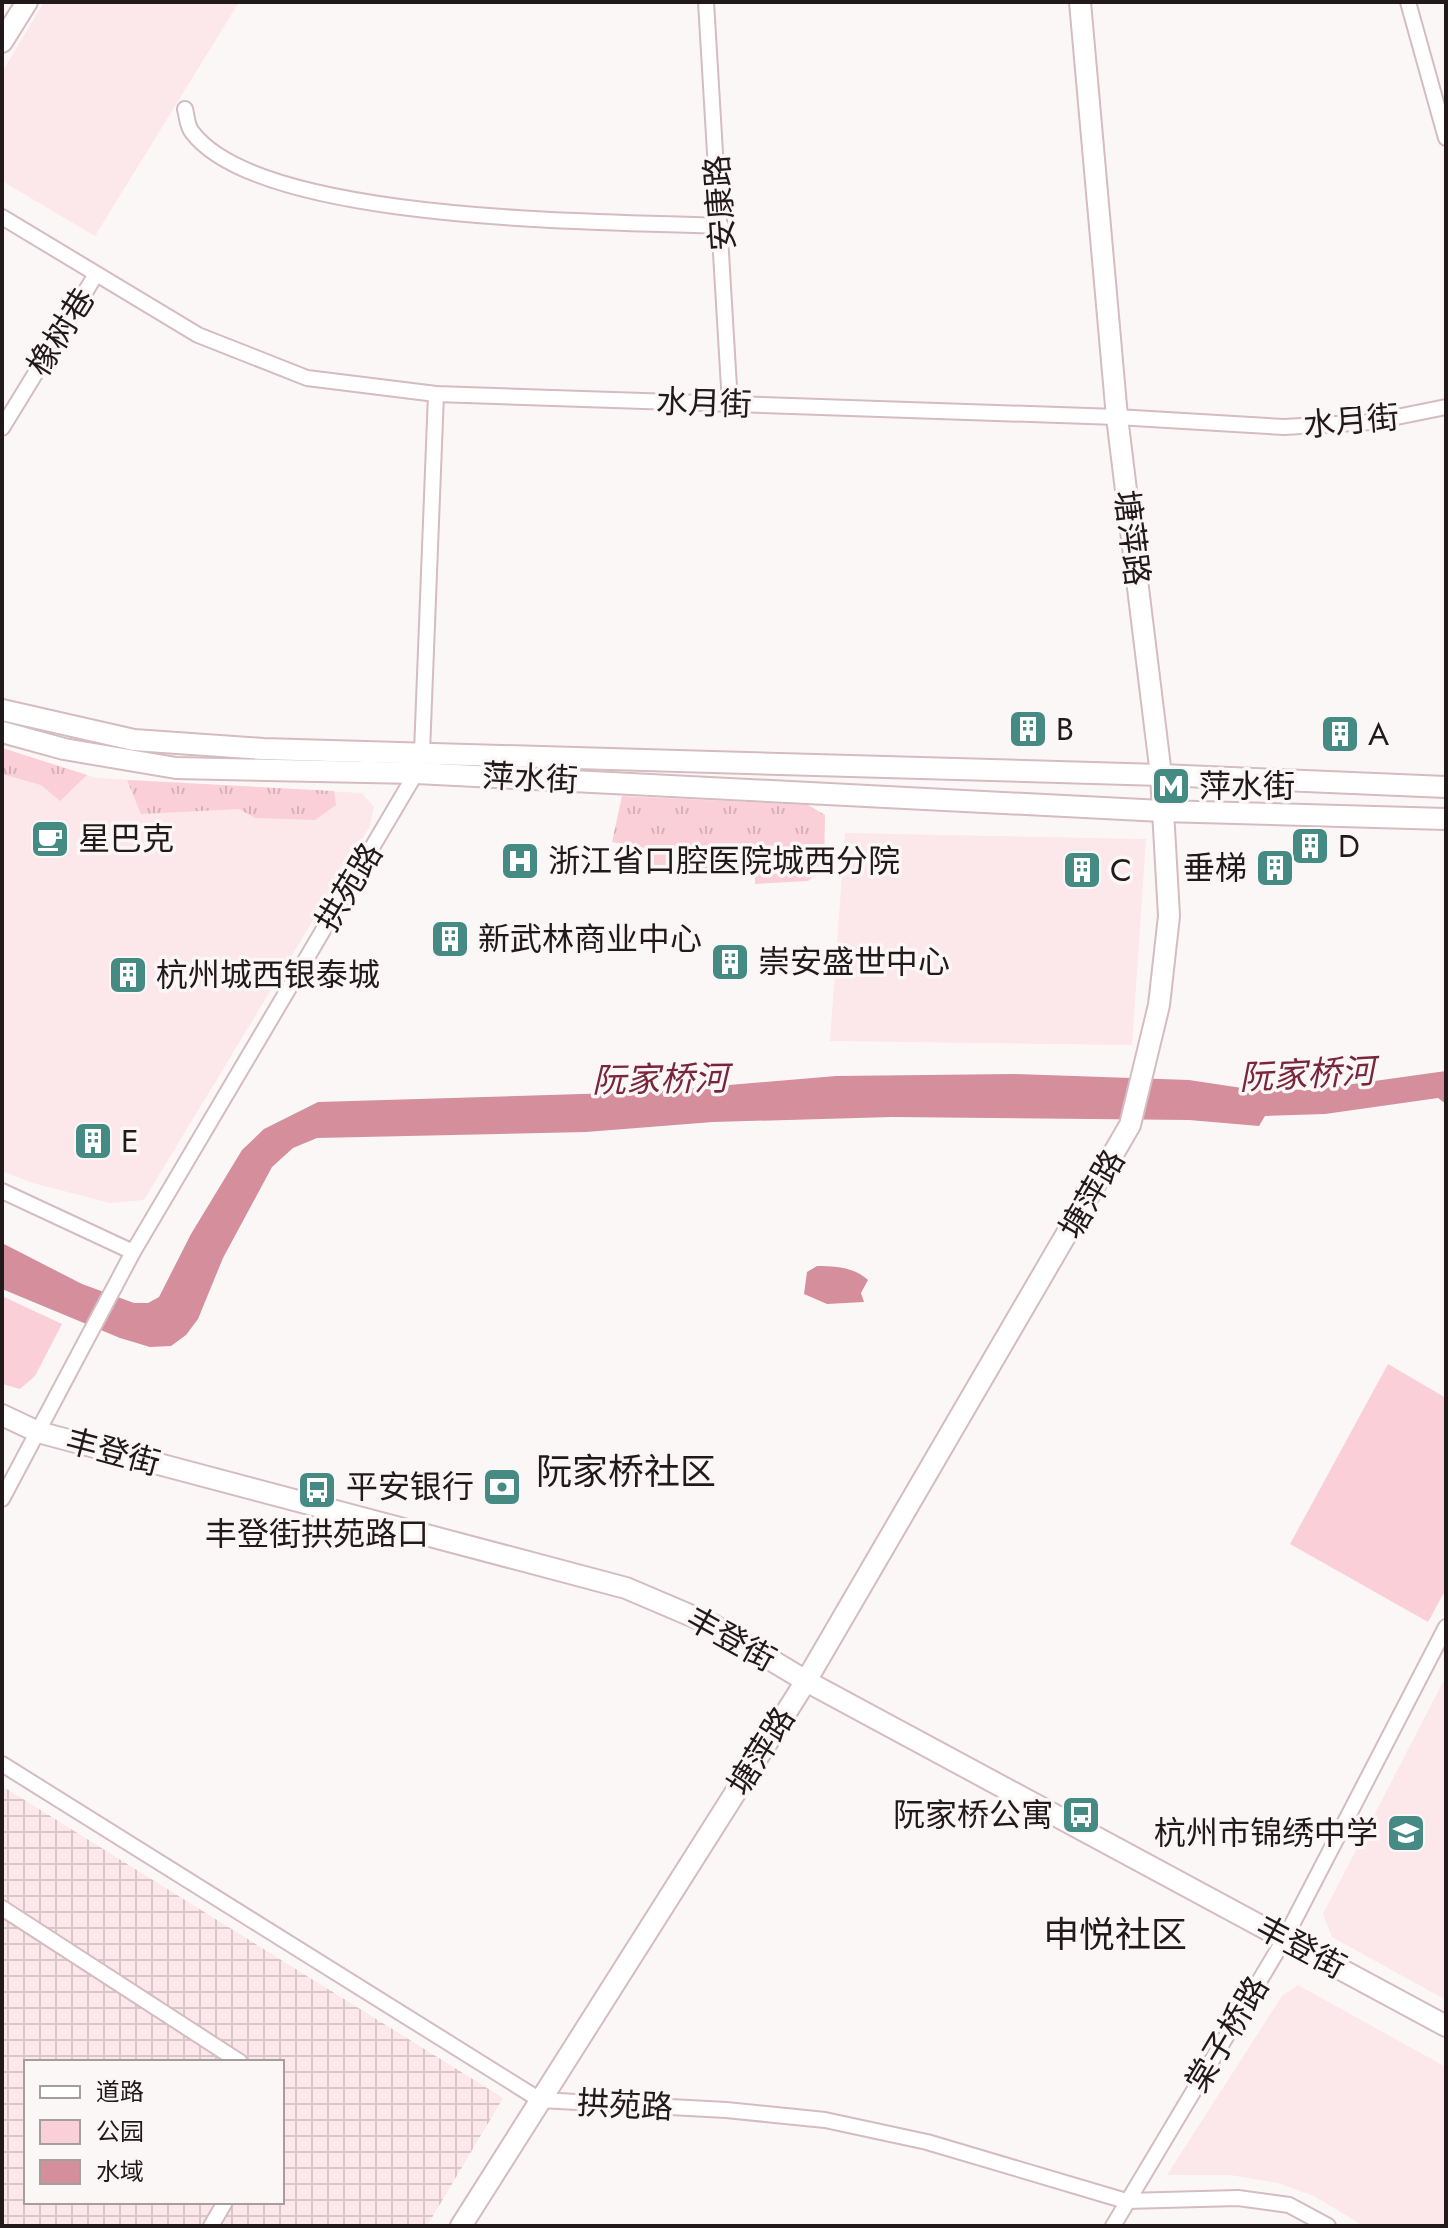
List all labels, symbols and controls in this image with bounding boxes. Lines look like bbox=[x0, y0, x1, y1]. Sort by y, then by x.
street label: 安康路 bbox=[694, 154, 746, 252]
street label: 橡树巷 bbox=[16, 279, 106, 385]
street label: 水月街 bbox=[655, 378, 753, 428]
street label: 水月街 bbox=[1301, 394, 1401, 448]
street label: 塘萍路 bbox=[1103, 488, 1161, 588]
place label: B bbox=[1056, 706, 1074, 752]
building icon: B bbox=[1007, 708, 1049, 750]
place label: A bbox=[1368, 711, 1389, 757]
building icon: A bbox=[1319, 713, 1361, 755]
street label: 萍水街 bbox=[481, 753, 579, 803]
place label: 萍水街 bbox=[1199, 763, 1295, 809]
metro station icon: 萍水街 bbox=[1150, 765, 1192, 807]
place label: 星巴克 bbox=[78, 816, 174, 862]
cafe icon: 星巴克 bbox=[29, 818, 71, 860]
place label: D bbox=[1338, 823, 1360, 869]
building icon: D bbox=[1289, 825, 1331, 867]
street label: 拱苑路 bbox=[305, 834, 393, 940]
place label: 浙江省口腔医院城西分院 bbox=[548, 838, 900, 884]
hospital icon: 浙江省口腔医院城西分院 bbox=[499, 840, 541, 882]
place label: 垂梯 bbox=[1183, 845, 1247, 891]
place label: C bbox=[1110, 847, 1132, 893]
building icon: 垂梯 bbox=[1254, 847, 1296, 889]
building icon: C bbox=[1061, 849, 1103, 891]
place label: 新武林商业中心 bbox=[478, 916, 702, 962]
building icon: 新武林商业中心 bbox=[429, 918, 471, 960]
place label: 崇安盛世中心 bbox=[758, 939, 950, 985]
building icon: 崇安盛世中心 bbox=[709, 941, 751, 983]
place label: 杭州城西银泰城 bbox=[156, 952, 380, 998]
building icon: 杭州城西银泰城 bbox=[107, 954, 149, 996]
water label: 阮家桥河 bbox=[1238, 1046, 1382, 1103]
water label: 阮家桥河 bbox=[592, 1054, 734, 1105]
place label: E bbox=[121, 1118, 139, 1164]
building icon: E bbox=[72, 1120, 114, 1162]
street label: 塘萍路 bbox=[1048, 1141, 1136, 1247]
street label: 丰登街 bbox=[61, 1417, 165, 1487]
district label: 阮家桥社区 bbox=[536, 1445, 716, 1497]
place label: 平安银行 bbox=[346, 1464, 474, 1510]
bank icon: 平安银行 bbox=[481, 1466, 523, 1508]
bus stop icon: 丰登街拱苑路口 bbox=[296, 1469, 338, 1511]
place label: 丰登街拱苑路口 bbox=[205, 1511, 429, 1557]
street label: 丰登街 bbox=[678, 1596, 784, 1682]
street label: 塘萍路 bbox=[716, 1698, 806, 1804]
place label: 阮家桥公寓 bbox=[893, 1792, 1053, 1838]
bus stop icon: 阮家桥公寓 bbox=[1060, 1794, 1102, 1836]
place label: 杭州市锦绣中学 bbox=[1154, 1810, 1378, 1856]
school or university icon: 杭州市锦绣中学 bbox=[1385, 1812, 1427, 1854]
street label: 丰登街 bbox=[1248, 1904, 1354, 1990]
district label: 申悦社区 bbox=[1043, 1908, 1187, 1960]
street label: 棠子桥路 bbox=[1174, 1967, 1280, 2101]
legend bbox=[24, 2060, 284, 2204]
text: 道路 bbox=[96, 2074, 144, 2109]
street label: 拱苑路 bbox=[576, 2080, 674, 2130]
text: 公园 bbox=[96, 2114, 144, 2149]
text: 水域 bbox=[96, 2154, 144, 2189]

